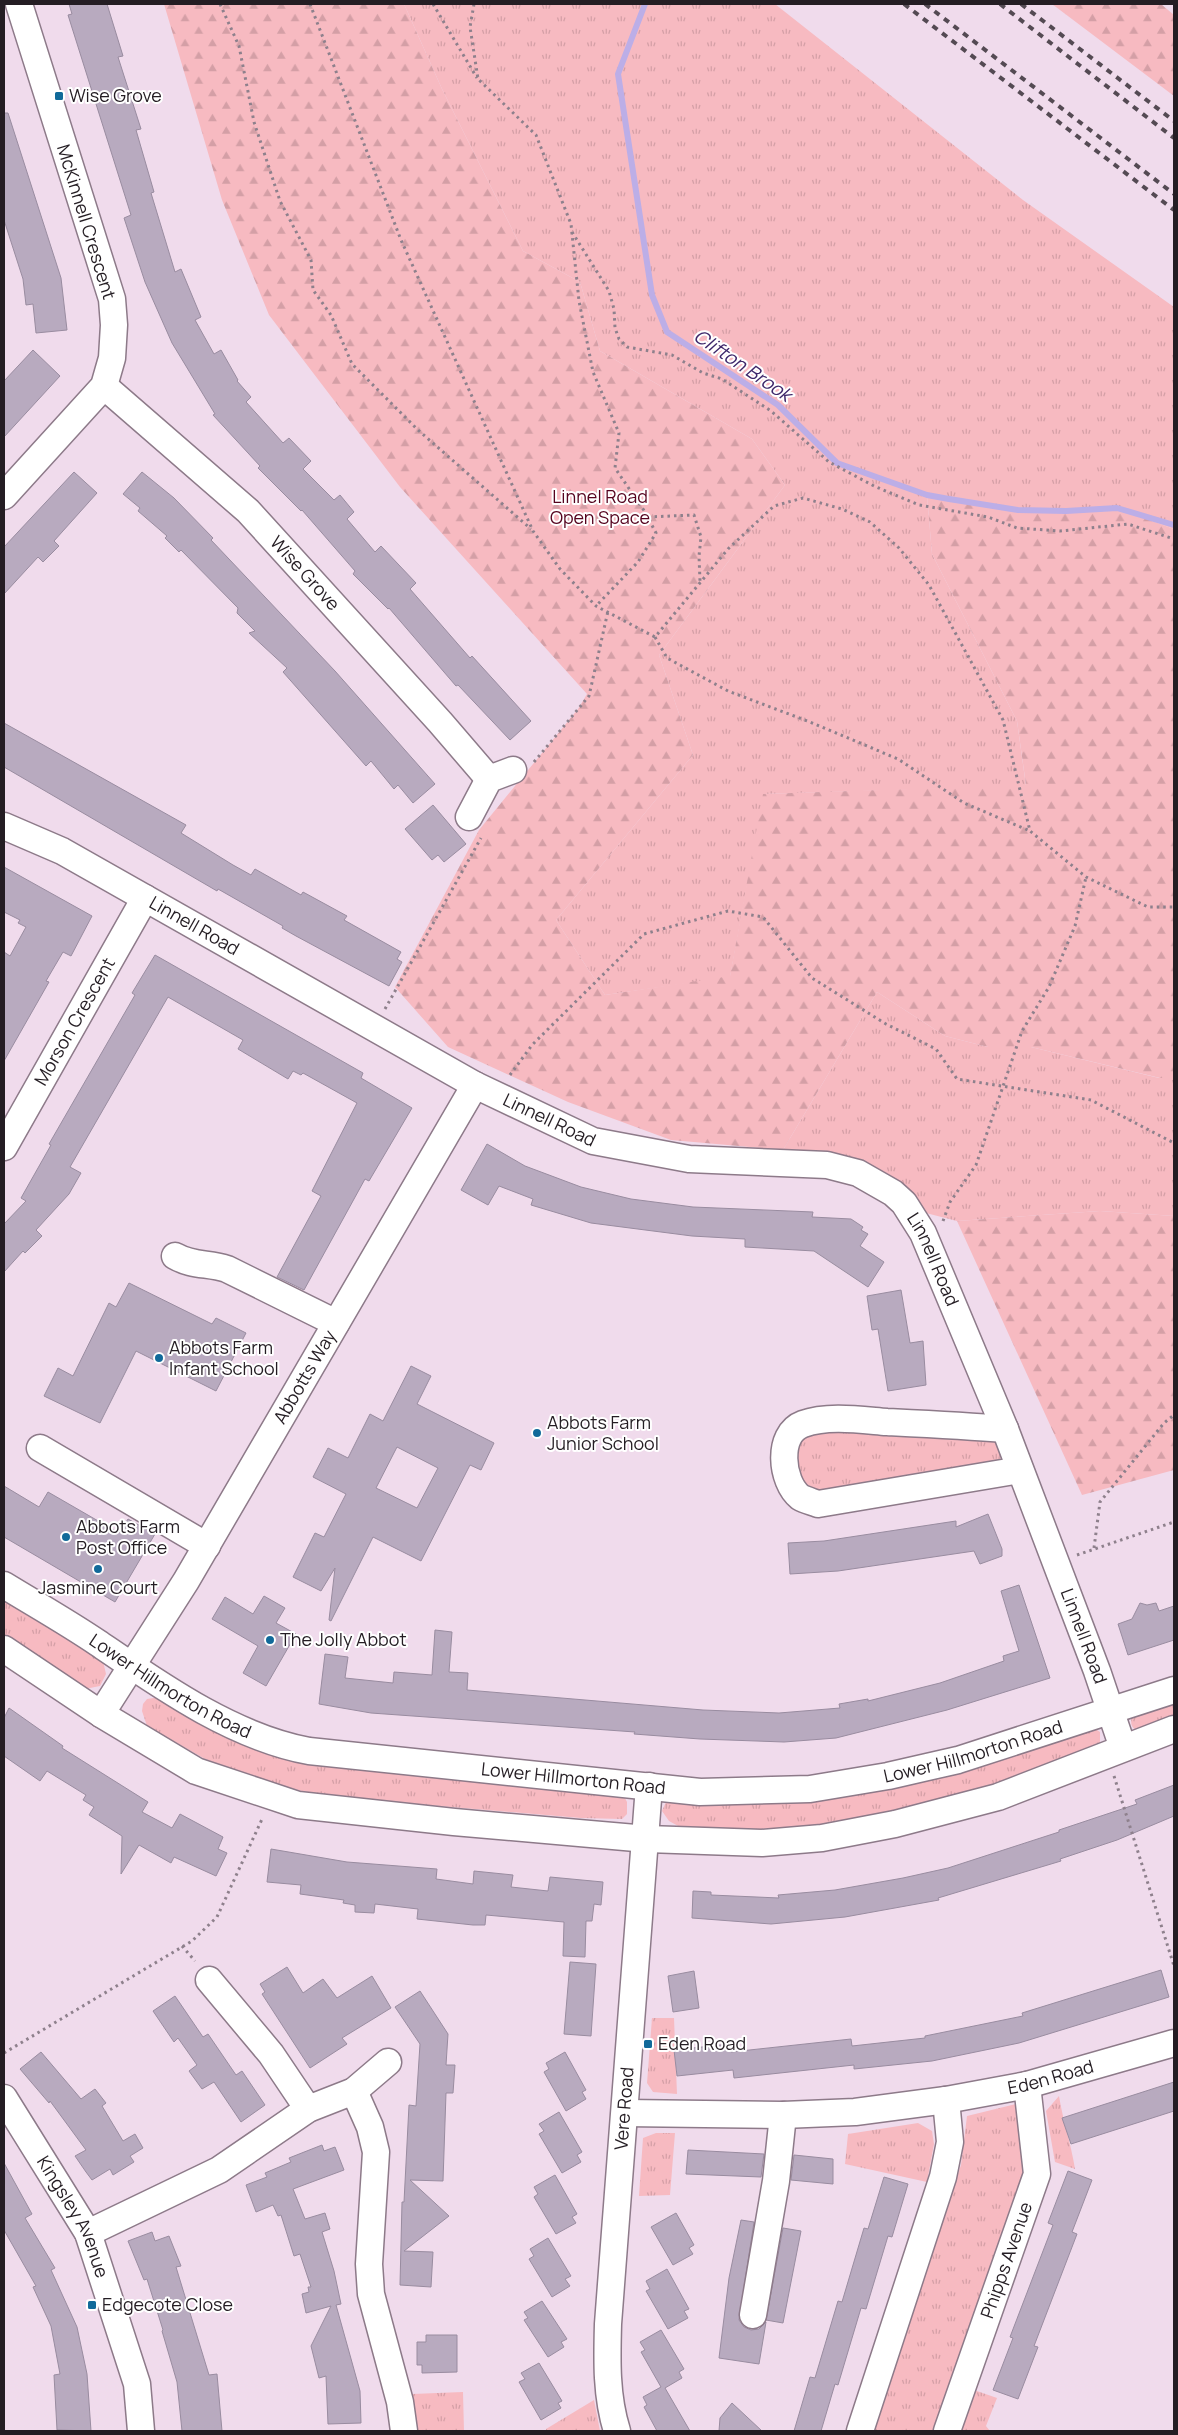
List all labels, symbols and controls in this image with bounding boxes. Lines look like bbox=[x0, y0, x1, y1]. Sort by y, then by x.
place label: Wise Grove bbox=[69, 83, 162, 107]
marker: Wise Grove bbox=[53, 90, 65, 102]
street label: McKinnell Crescent bbox=[52, 141, 122, 302]
water label: Clifton Brook bbox=[689, 323, 799, 409]
park label: Linnel Road Open Space bbox=[550, 484, 650, 529]
street label: Wise Grove bbox=[265, 530, 346, 615]
street label: Linnell Road bbox=[145, 890, 244, 960]
street label: Morson Crescent bbox=[28, 953, 120, 1090]
street label: Linnell Road bbox=[499, 1087, 600, 1152]
street label: Linnell Road bbox=[902, 1207, 965, 1309]
street label: Abbotts Way bbox=[267, 1325, 341, 1428]
place label: Abbots Farm Infant School bbox=[169, 1335, 279, 1380]
marker: Abbots Farm Infant School bbox=[153, 1352, 165, 1364]
place label: Abbots Farm Junior School bbox=[547, 1410, 659, 1455]
marker: Abbots Farm Junior School bbox=[531, 1427, 543, 1439]
place label: Abbots Farm Post Office bbox=[76, 1514, 180, 1559]
marker: Abbots Farm Post Office bbox=[60, 1531, 72, 1543]
marker: Jasmine Court bbox=[92, 1563, 104, 1575]
place label: Jasmine Court bbox=[38, 1575, 158, 1599]
street label: Linnell Road bbox=[1056, 1585, 1113, 1687]
place label: The Jolly Abbot bbox=[280, 1627, 407, 1651]
street label: Lower Hillmorton Road bbox=[85, 1628, 255, 1743]
marker: The Jolly Abbot bbox=[264, 1634, 276, 1646]
street label: Lower Hillmorton Road bbox=[881, 1714, 1065, 1788]
street label: Lower Hillmorton Road bbox=[480, 1756, 667, 1799]
place label: Eden Road bbox=[658, 2031, 746, 2055]
marker: Eden Road bbox=[642, 2038, 654, 2050]
street label: Eden Road bbox=[1006, 2054, 1096, 2099]
street label: Vere Road bbox=[608, 2066, 639, 2151]
street label: Kingsley Avenue bbox=[32, 2151, 115, 2281]
street label: Phipps Avenue bbox=[974, 2198, 1037, 2321]
place label: Edgecote Close bbox=[102, 2292, 233, 2316]
marker: Edgecote Close bbox=[86, 2299, 98, 2311]

